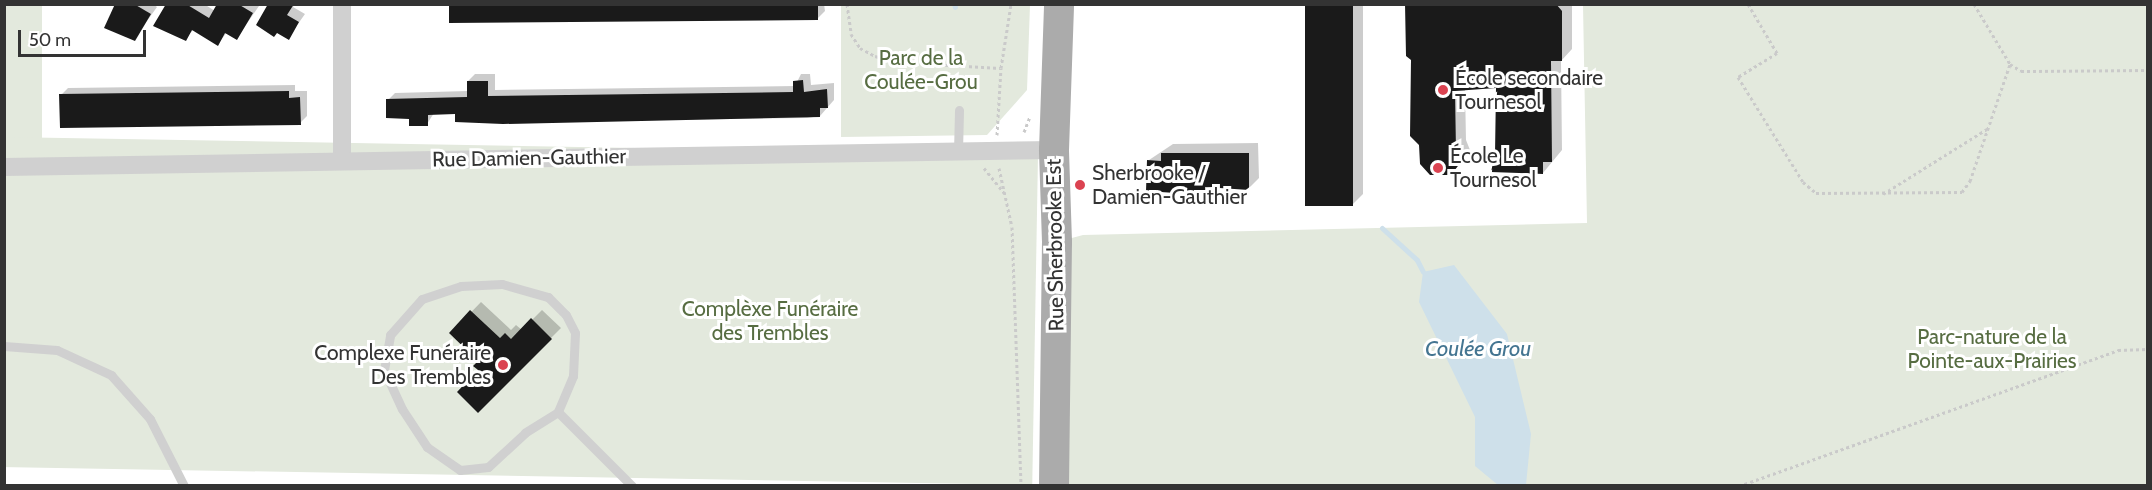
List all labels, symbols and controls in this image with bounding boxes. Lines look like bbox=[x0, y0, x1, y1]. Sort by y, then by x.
scale bar bbox=[21, 18, 148, 56]
text: 50 m bbox=[29, 29, 71, 51]
park label: Parc de la Coulée-Grou bbox=[864, 45, 978, 95]
place label: École secondaire Tournesol bbox=[1455, 65, 1603, 115]
marker: École secondaire Tournesol bbox=[1436, 83, 1450, 97]
place label: École Le Tournesol bbox=[1450, 143, 1536, 193]
street label: Rue Damien-Gauthier bbox=[432, 144, 626, 172]
street label: Rue Sherbrooke Est bbox=[1041, 158, 1069, 332]
place label: Sherbrooke / Damien-Gauthier bbox=[1092, 160, 1247, 210]
marker: École Le Tournesol bbox=[1431, 161, 1445, 175]
marker: Sherbrooke / Damien-Gauthier bbox=[1073, 178, 1087, 192]
park label: Complèxe Funéraire des Trembles bbox=[682, 296, 858, 346]
park label: Parc-nature de la Pointe-aux-Prairies bbox=[1907, 324, 2077, 374]
water label: Coulée Grou bbox=[1425, 336, 1531, 362]
place label: Complexe Funéraire Des Trembles bbox=[314, 340, 491, 390]
marker: Complexe Funéraire Des Trembles bbox=[496, 358, 510, 372]

